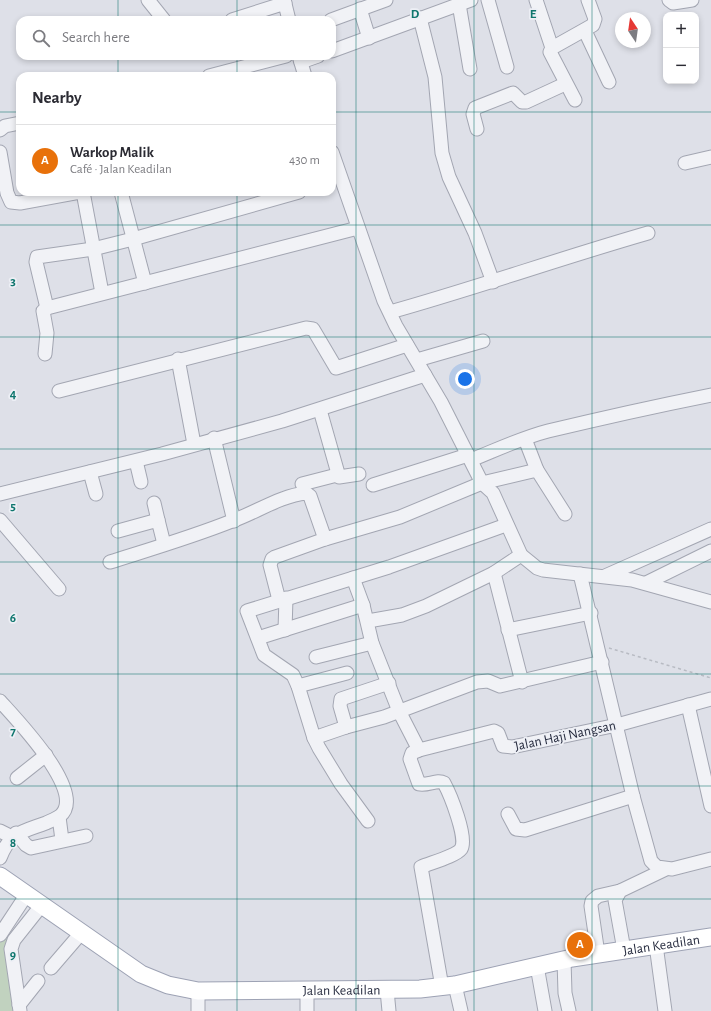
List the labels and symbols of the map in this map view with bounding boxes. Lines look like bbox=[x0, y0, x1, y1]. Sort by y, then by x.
text: D bbox=[411, 8, 420, 21]
text: E bbox=[530, 8, 537, 21]
north arrow bbox=[615, 12, 651, 48]
text: 3 bbox=[10, 275, 16, 288]
your location bbox=[455, 369, 475, 389]
text: 4 bbox=[10, 388, 17, 401]
text: 5 bbox=[10, 500, 16, 513]
text: 6 bbox=[10, 612, 16, 625]
street label: Jalan Haji Nangsan bbox=[513, 718, 617, 754]
text: 7 bbox=[10, 725, 16, 738]
text: 8 bbox=[10, 837, 16, 850]
pin: A bbox=[567, 930, 593, 960]
street label: Jalan Keadilan bbox=[622, 933, 701, 958]
text: 9 bbox=[10, 949, 16, 962]
street label: Jalan Keadilan bbox=[303, 983, 381, 998]

